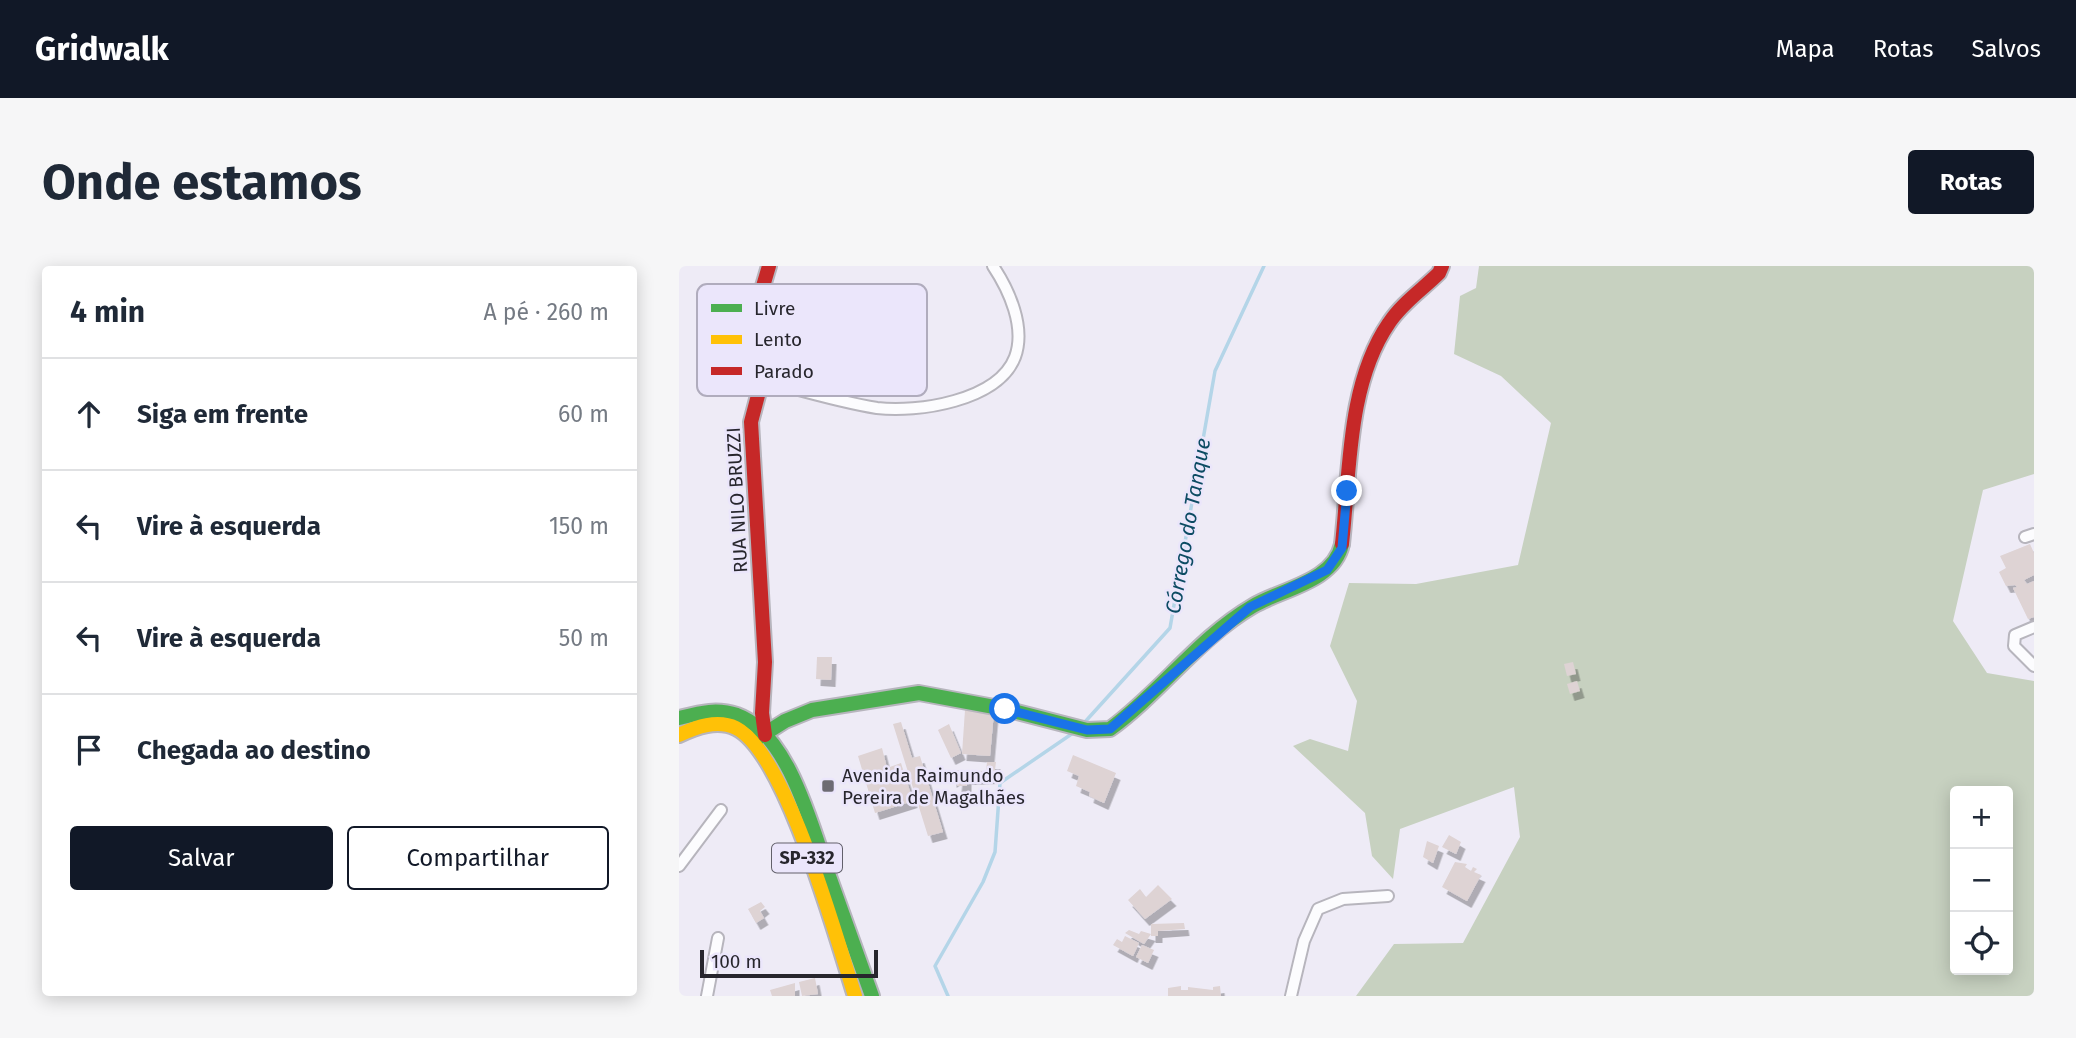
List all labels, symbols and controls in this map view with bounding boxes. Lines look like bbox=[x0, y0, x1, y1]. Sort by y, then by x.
text: Gridwalk bbox=[35, 29, 169, 69]
text: Mapa bbox=[1776, 35, 1835, 63]
text: Rotas bbox=[1873, 35, 1933, 63]
text: Salvos bbox=[1971, 35, 2041, 63]
button: Rotas bbox=[1908, 150, 2034, 214]
text: Onde estamos bbox=[42, 153, 362, 212]
legend bbox=[697, 284, 927, 396]
text: 4 min bbox=[70, 294, 145, 330]
text: Livre bbox=[754, 297, 795, 320]
text: A pé · 260 m bbox=[484, 298, 609, 326]
text: Lento bbox=[754, 328, 802, 351]
text: Parado bbox=[754, 360, 814, 383]
icon: ahead bbox=[70, 395, 108, 433]
text: Siga em frente bbox=[137, 399, 308, 430]
text: 60 m bbox=[558, 400, 609, 428]
street label: RUA NILO BRUZZI bbox=[722, 427, 752, 573]
water label: Córrego do Tanque bbox=[1160, 436, 1216, 616]
route end bbox=[1331, 475, 1362, 506]
icon: left bbox=[70, 507, 108, 545]
text: Vire à esquerda bbox=[137, 511, 321, 542]
text: 150 m bbox=[549, 512, 609, 540]
icon: left bbox=[70, 619, 108, 657]
text: Vire à esquerda bbox=[137, 623, 321, 654]
text: 50 m bbox=[559, 624, 609, 652]
route start bbox=[989, 693, 1020, 724]
icon: arrive bbox=[70, 731, 108, 769]
text: Chegada ao destino bbox=[137, 735, 371, 766]
place label: Avenida Raimundo Pereira de Magalhães bbox=[842, 764, 1025, 809]
marker: Avenida Raimundo Pereira de Magalhães bbox=[820, 778, 836, 794]
map controls bbox=[1950, 786, 2013, 975]
button: + bbox=[1950, 786, 2013, 849]
button: Salvar bbox=[70, 826, 333, 890]
button: Compartilhar bbox=[347, 826, 609, 890]
road number: SP-332 bbox=[772, 844, 842, 872]
button: − bbox=[1950, 849, 2013, 912]
button: locate bbox=[1950, 912, 2013, 975]
scale bar bbox=[700, 947, 879, 979]
text: 100 m bbox=[711, 950, 762, 973]

